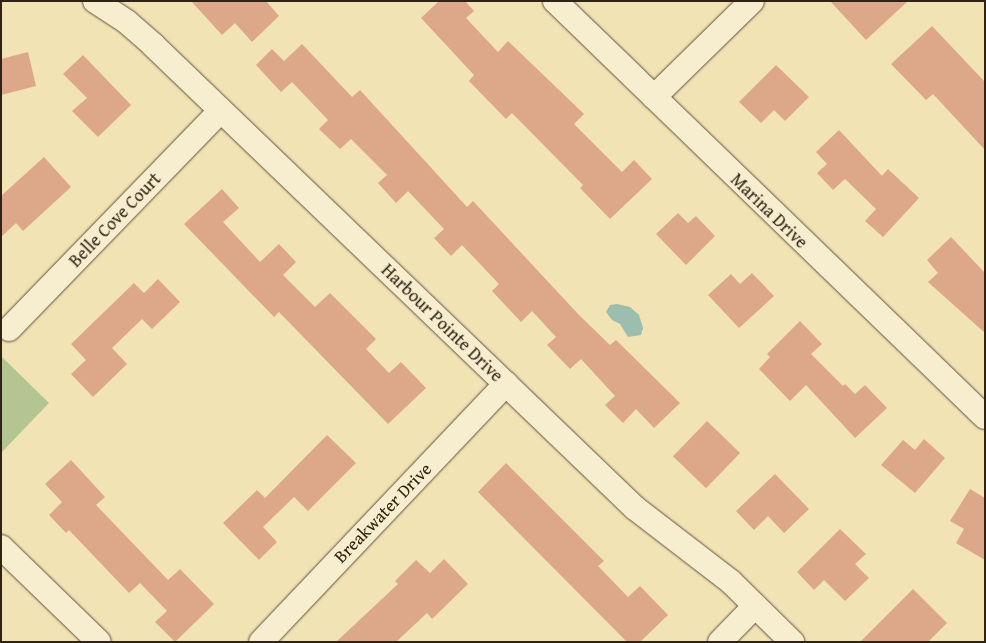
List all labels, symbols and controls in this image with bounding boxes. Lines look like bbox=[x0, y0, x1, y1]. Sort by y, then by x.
street label: Belle Cove Court bbox=[64, 168, 166, 272]
street label: Marina Drive bbox=[726, 169, 812, 253]
street label: Harbour Pointe Drive bbox=[377, 259, 507, 387]
street label: Breakwater Drive bbox=[330, 458, 436, 568]

